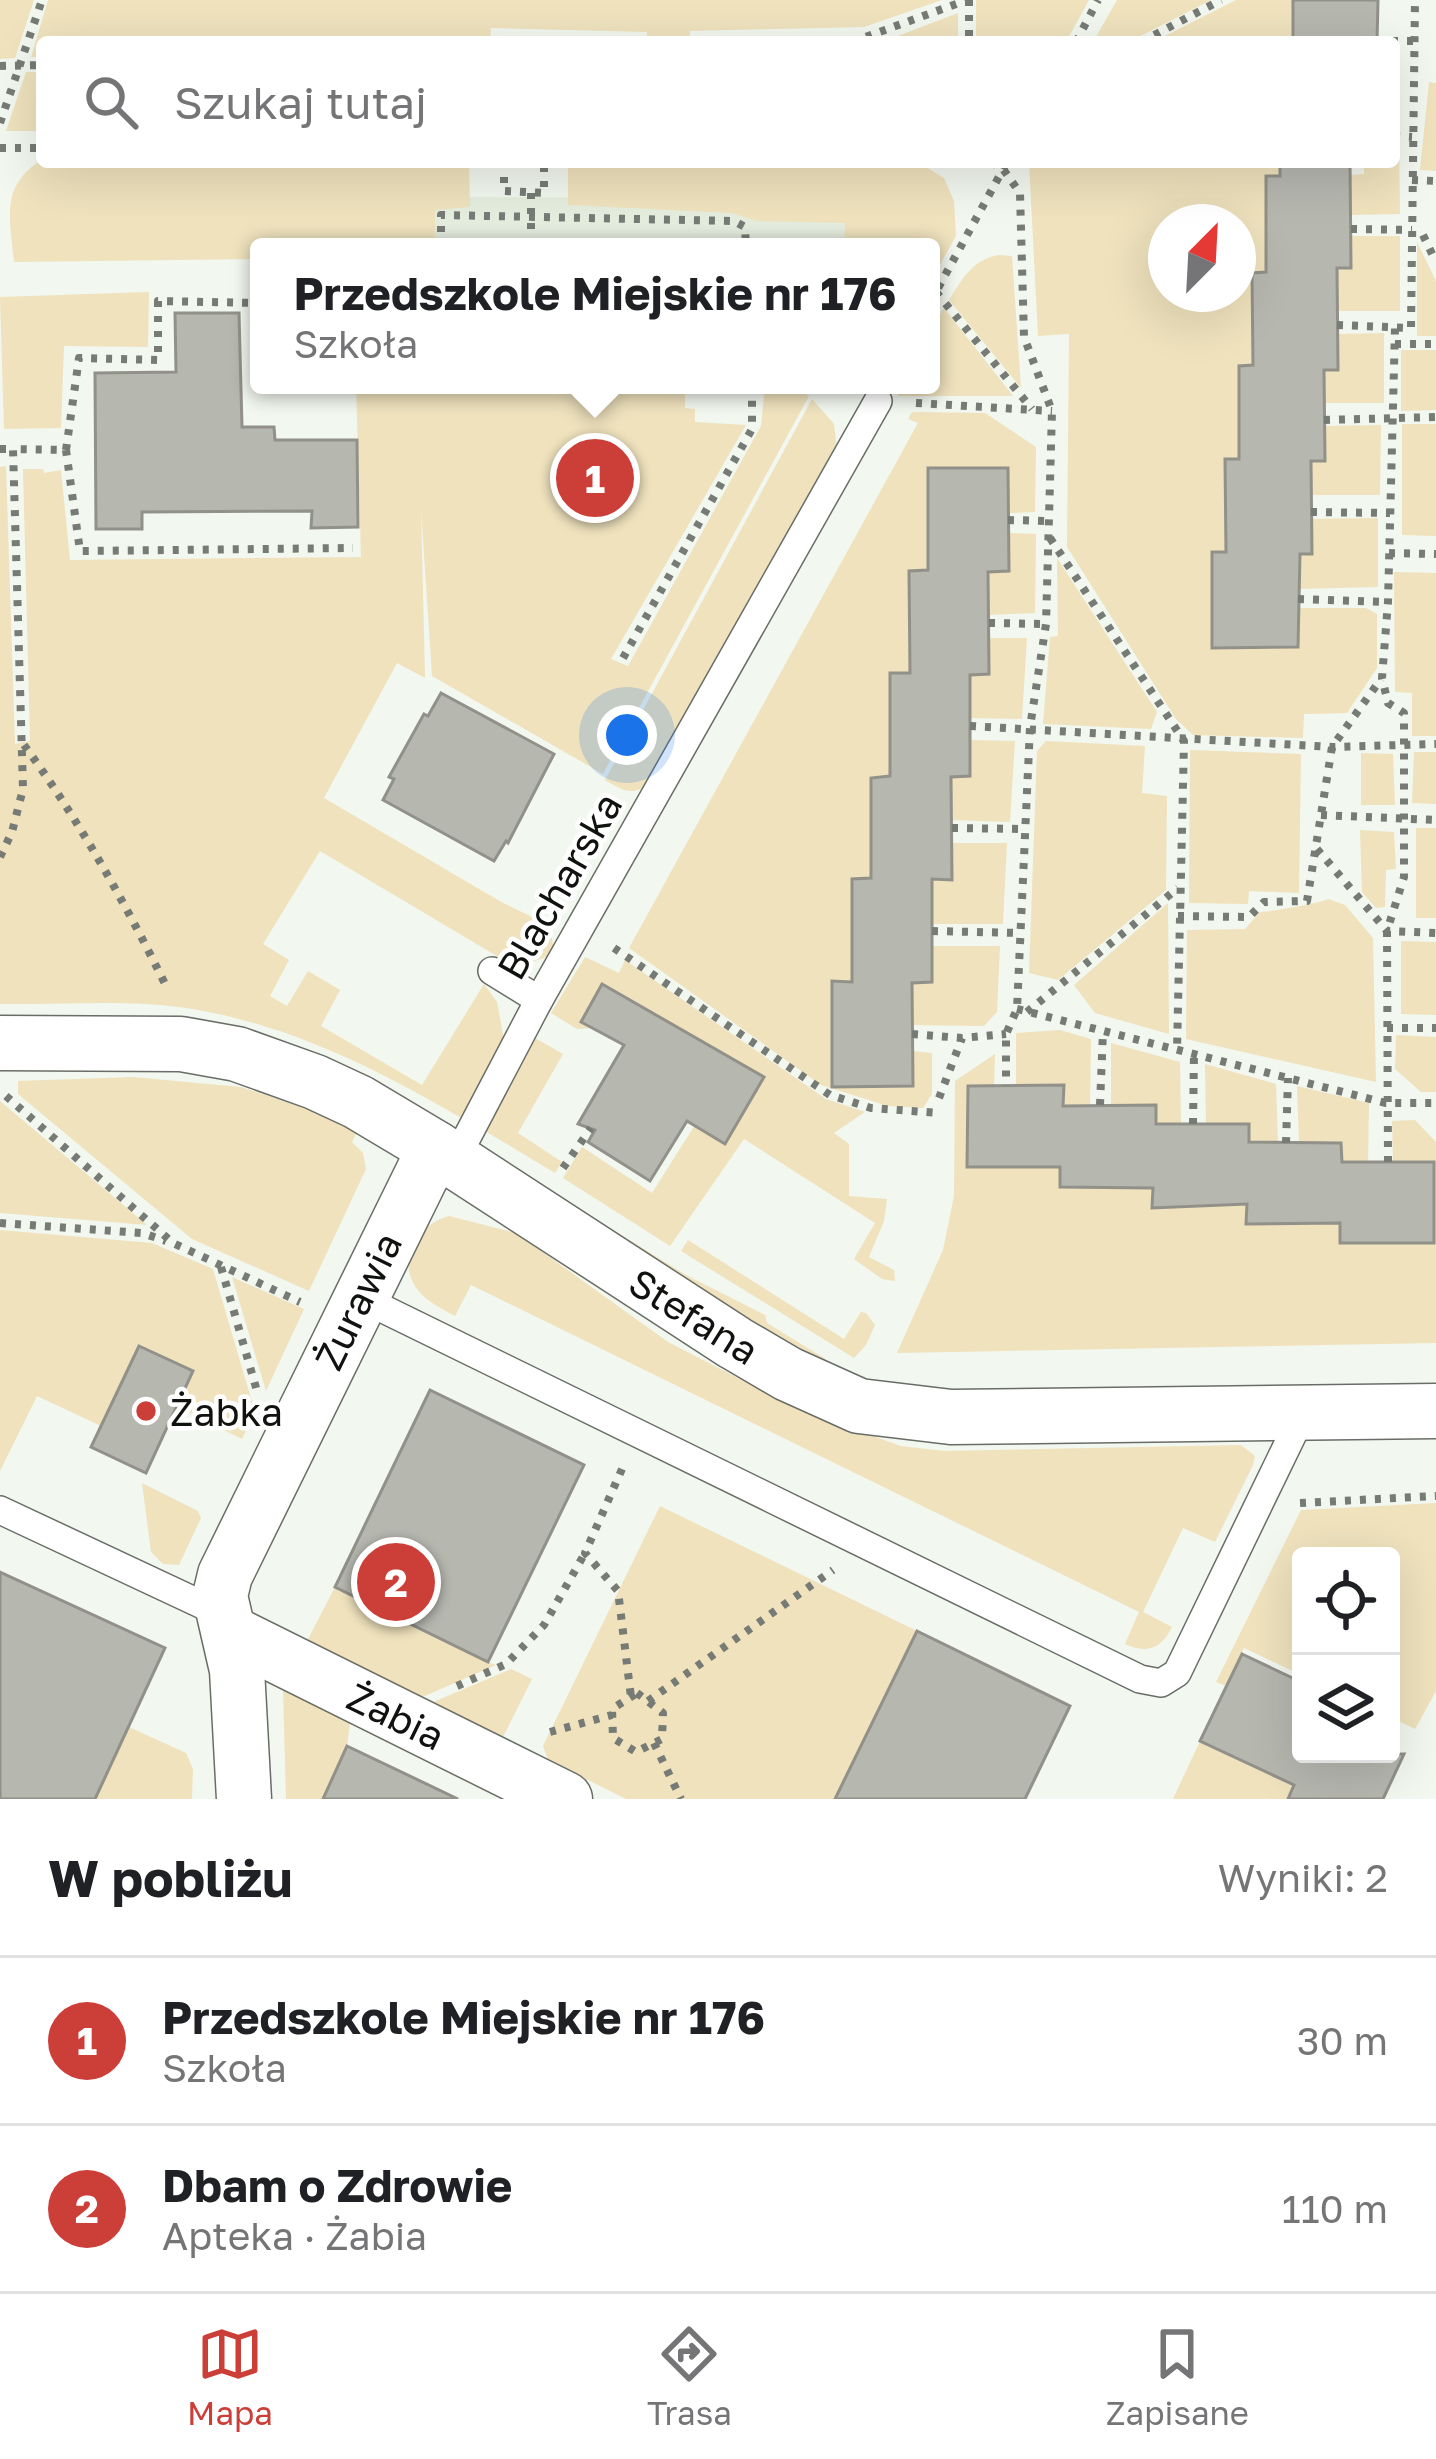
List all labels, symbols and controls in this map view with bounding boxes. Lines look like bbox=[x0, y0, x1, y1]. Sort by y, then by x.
search box bbox=[36, 36, 1400, 168]
icon: search bbox=[78, 69, 144, 135]
text: Szukaj tutaj bbox=[174, 75, 427, 129]
north arrow bbox=[1148, 204, 1256, 312]
popup bbox=[250, 238, 940, 394]
text: Przedszkole Miejskie nr 176 bbox=[293, 266, 897, 320]
text: Szkoła bbox=[293, 320, 418, 367]
pin: 1 bbox=[556, 433, 634, 523]
your location bbox=[597, 705, 657, 765]
street label: Blacharska bbox=[487, 784, 631, 988]
street label: Żurawia bbox=[305, 1225, 411, 1377]
street label: Stefana bbox=[621, 1258, 767, 1374]
place label: Żabka bbox=[170, 1388, 283, 1435]
marker: Żabka bbox=[133, 1398, 159, 1424]
pin: 2 bbox=[357, 1537, 435, 1627]
map controls bbox=[1292, 1547, 1400, 1763]
button: locate bbox=[1292, 1547, 1400, 1655]
button: layers bbox=[1292, 1655, 1400, 1763]
street label: Żabia bbox=[340, 1673, 452, 1759]
text: W pobliżu bbox=[48, 1847, 293, 1908]
text: Wyniki: 2 bbox=[1218, 1854, 1388, 1901]
text: Przedszkole Miejskie nr 176 bbox=[162, 1990, 765, 2044]
text: 1 bbox=[77, 2017, 97, 2064]
text: 30 m bbox=[1297, 2017, 1388, 2064]
text: Szkoła bbox=[162, 2044, 287, 2091]
text: Dbam o Zdrowie bbox=[162, 2158, 512, 2212]
text: 2 bbox=[75, 2185, 99, 2232]
text: 110 m bbox=[1282, 2185, 1388, 2232]
text: Apteka · Żabia bbox=[162, 2212, 427, 2259]
tab: Mapa bbox=[187, 2321, 273, 2432]
tab: Trasa bbox=[647, 2321, 732, 2432]
tab: Zapisane bbox=[1106, 2321, 1249, 2432]

